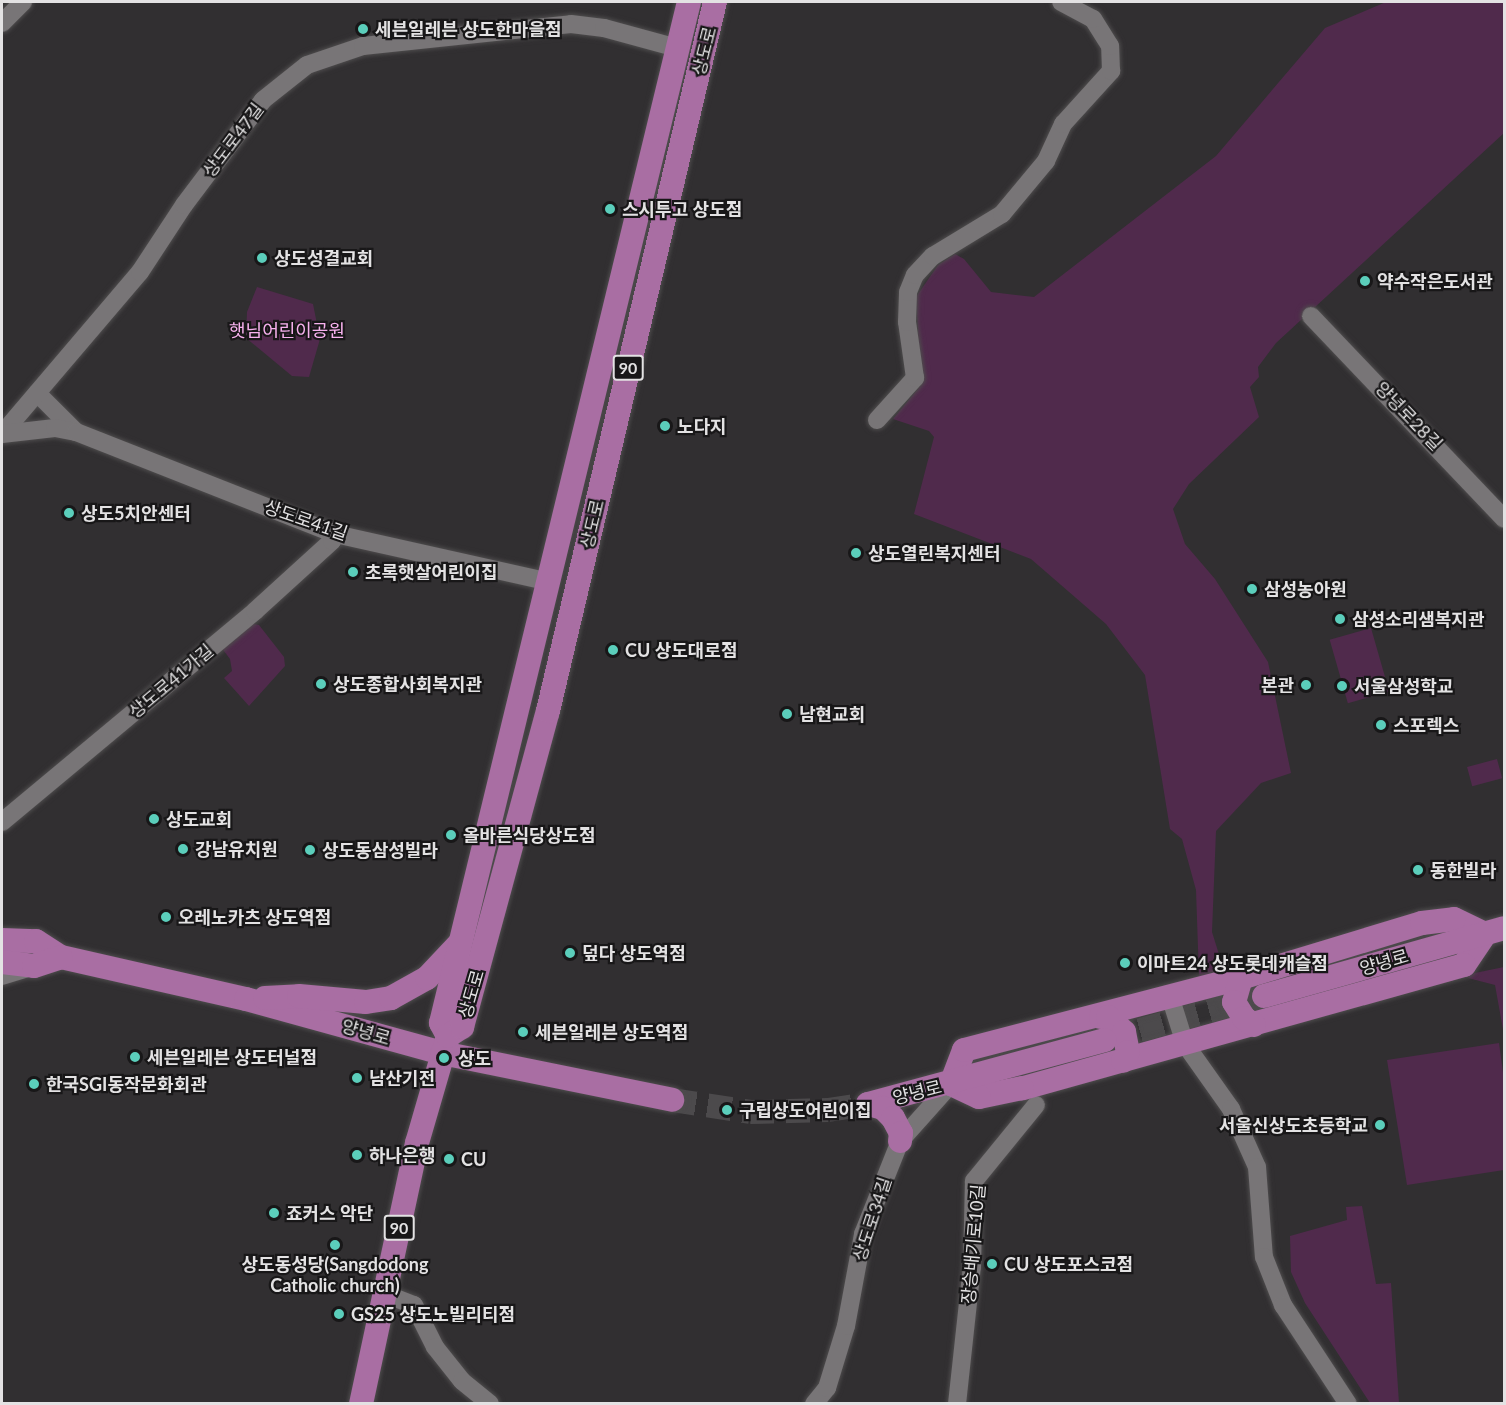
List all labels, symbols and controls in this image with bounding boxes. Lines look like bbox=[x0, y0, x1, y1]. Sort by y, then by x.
place label: 세븐일레븐 상도한마을점 bbox=[375, 18, 562, 40]
marker: 세븐일레븐 상도한마을점 bbox=[356, 22, 370, 36]
street label: 상도로 bbox=[688, 24, 720, 78]
street label: 상도로47길 bbox=[198, 99, 268, 181]
place label: 스시투고 상도점 bbox=[622, 198, 742, 220]
marker: 스시투고 상도점 bbox=[603, 202, 617, 216]
place label: 상도성결교회 bbox=[274, 247, 373, 269]
marker: 상도성결교회 bbox=[255, 251, 269, 265]
place label: 약수작은도서관 bbox=[1377, 270, 1493, 292]
marker: 약수작은도서관 bbox=[1358, 274, 1372, 288]
park label: 햇님어린이공원 bbox=[229, 319, 345, 341]
road number: 90 bbox=[612, 355, 644, 381]
street label: 양녕로28길 bbox=[1371, 377, 1447, 455]
place label: 노다지 bbox=[677, 415, 727, 437]
marker: 노다지 bbox=[658, 419, 672, 433]
street label: 상도로41길 bbox=[261, 496, 351, 544]
street label: 상도로 bbox=[576, 497, 608, 551]
place label: 상도5치안센터 bbox=[81, 502, 191, 524]
marker: 상도5치안센터 bbox=[62, 506, 76, 520]
place label: 상도열린복지센터 bbox=[868, 542, 1000, 564]
marker: 상도열린복지센터 bbox=[849, 546, 863, 560]
place label: 초록햇살어린이집 bbox=[365, 561, 497, 583]
marker: 초록햇살어린이집 bbox=[346, 565, 360, 579]
place label: 삼성농아원 bbox=[1264, 578, 1347, 600]
marker: 삼성농아원 bbox=[1245, 582, 1259, 596]
place label: 삼성소리샘복지관 bbox=[1352, 608, 1484, 630]
marker: 삼성소리샘복지관 bbox=[1333, 612, 1347, 626]
street label: 상도로41가길 bbox=[124, 639, 218, 723]
place label: CU 상도대로점 bbox=[625, 639, 737, 661]
marker: CU 상도대로점 bbox=[606, 643, 620, 657]
place label: 상도종합사회복지관 bbox=[333, 673, 482, 695]
place label: 본관 bbox=[1261, 674, 1294, 696]
place label: 서울삼성학교 bbox=[1354, 675, 1453, 697]
marker: 상도종합사회복지관 bbox=[314, 677, 328, 691]
marker: 본관 bbox=[1299, 678, 1313, 692]
marker: 서울삼성학교 bbox=[1335, 679, 1349, 693]
place label: 남현교회 bbox=[799, 703, 865, 725]
marker: 남현교회 bbox=[780, 707, 794, 721]
place label: 스포렉스 bbox=[1393, 714, 1459, 736]
marker: 스포렉스 bbox=[1374, 718, 1388, 732]
place label: 상도교회 bbox=[166, 808, 232, 830]
marker: 상도교회 bbox=[147, 812, 161, 826]
place label: 올바른식당상도점 bbox=[463, 824, 595, 846]
marker: 올바른식당상도점 bbox=[444, 828, 458, 842]
place label: 강남유치원 bbox=[195, 838, 278, 860]
place label: 상도동삼성빌라 bbox=[322, 839, 438, 861]
marker: 강남유치원 bbox=[176, 842, 190, 856]
marker: 상도동삼성빌라 bbox=[303, 843, 317, 857]
place label: 동한빌라 bbox=[1430, 859, 1496, 881]
marker: 동한빌라 bbox=[1411, 863, 1425, 877]
place label: 오레노카츠 상도역점 bbox=[178, 906, 331, 928]
marker: 오레노카츠 상도역점 bbox=[159, 910, 173, 924]
place label: 덮다 상도역점 bbox=[582, 942, 686, 964]
street label: 양녕로 bbox=[1357, 945, 1411, 979]
marker: 덮다 상도역점 bbox=[563, 946, 577, 960]
place label: 이마트24 상도롯데캐슬점 bbox=[1137, 952, 1328, 974]
marker: 이마트24 상도롯데캐슬점 bbox=[1118, 956, 1132, 970]
street label: 상도로 bbox=[454, 967, 488, 1021]
street label: 양녕로 bbox=[339, 1015, 393, 1049]
place label: 세븐일레븐 상도역점 bbox=[535, 1021, 688, 1043]
marker: 세븐일레븐 상도역점 bbox=[516, 1025, 530, 1039]
place label: 세븐일레븐 상도터널점 bbox=[147, 1046, 317, 1068]
place label: 상도 bbox=[458, 1047, 491, 1069]
marker: 상도 bbox=[435, 1049, 453, 1067]
marker: 세븐일레븐 상도터널점 bbox=[128, 1050, 142, 1064]
place label: 남산기전 bbox=[369, 1067, 435, 1089]
marker: 남산기전 bbox=[350, 1071, 364, 1085]
place label: 한국SGI동작문화회관 bbox=[46, 1073, 207, 1095]
street label: 양녕로 bbox=[890, 1076, 944, 1108]
marker: 한국SGI동작문화회관 bbox=[27, 1077, 41, 1091]
place label: 구립상도어린이집 bbox=[739, 1099, 871, 1121]
marker: 구립상도어린이집 bbox=[720, 1103, 734, 1117]
place label: 서울신상도초등학교 bbox=[1219, 1114, 1368, 1136]
marker: 서울신상도초등학교 bbox=[1373, 1118, 1387, 1132]
place label: 하나은행 bbox=[369, 1144, 435, 1166]
marker: 하나은행 bbox=[350, 1148, 364, 1162]
place label: CU bbox=[461, 1148, 486, 1170]
marker: CU bbox=[442, 1152, 456, 1166]
street label: 상도로34길 bbox=[848, 1174, 896, 1264]
street label: 장승배기로10길 bbox=[957, 1183, 989, 1305]
place label: 죠커스 악단 bbox=[286, 1202, 373, 1224]
marker: 죠커스 악단 bbox=[267, 1206, 281, 1220]
road number: 90 bbox=[382, 1215, 416, 1241]
marker: 상도동성당(Sangdodong Catholic church) bbox=[328, 1238, 342, 1252]
place label: CU 상도포스코점 bbox=[1004, 1253, 1133, 1275]
place label: 상도동성당(Sangdodong Catholic church) bbox=[242, 1254, 428, 1296]
marker: CU 상도포스코점 bbox=[985, 1257, 999, 1271]
place label: GS25 상도노빌리티점 bbox=[351, 1303, 515, 1325]
marker: GS25 상도노빌리티점 bbox=[332, 1307, 346, 1321]

